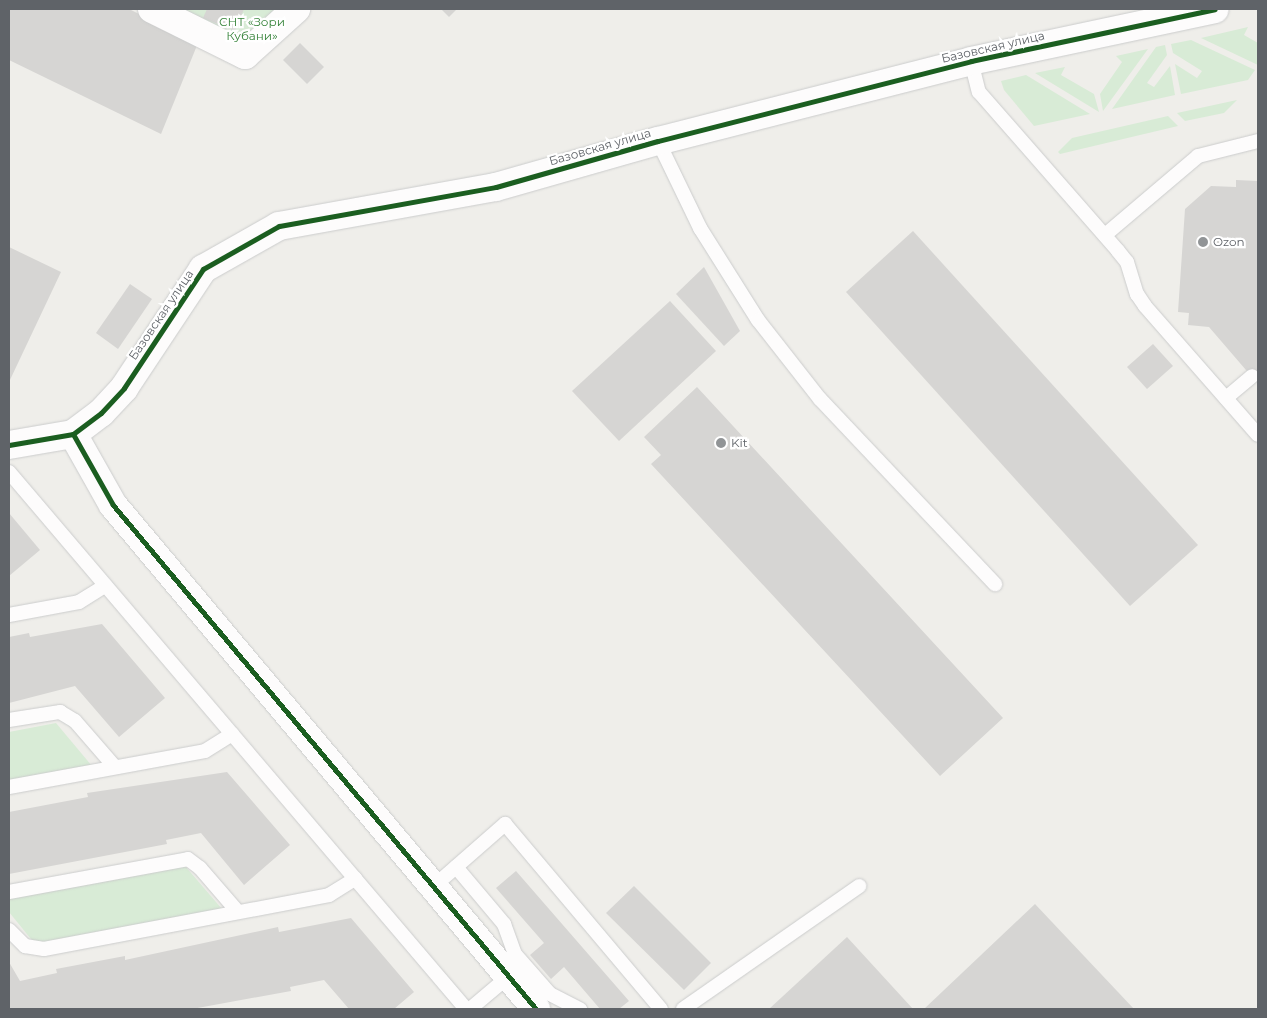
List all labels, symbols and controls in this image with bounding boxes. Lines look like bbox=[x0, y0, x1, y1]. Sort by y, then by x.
park label: СНТ «Зори Кубани» bbox=[219, 15, 285, 43]
street label: Базовская улица bbox=[940, 28, 1046, 66]
street label: Базовская улица bbox=[547, 126, 653, 168]
place label: Ozon bbox=[1213, 235, 1245, 249]
marker: Ozon bbox=[1197, 236, 1209, 248]
street label: Базовская улица bbox=[126, 267, 196, 363]
place label: Kit bbox=[731, 436, 748, 450]
marker: Kit bbox=[715, 437, 727, 449]

